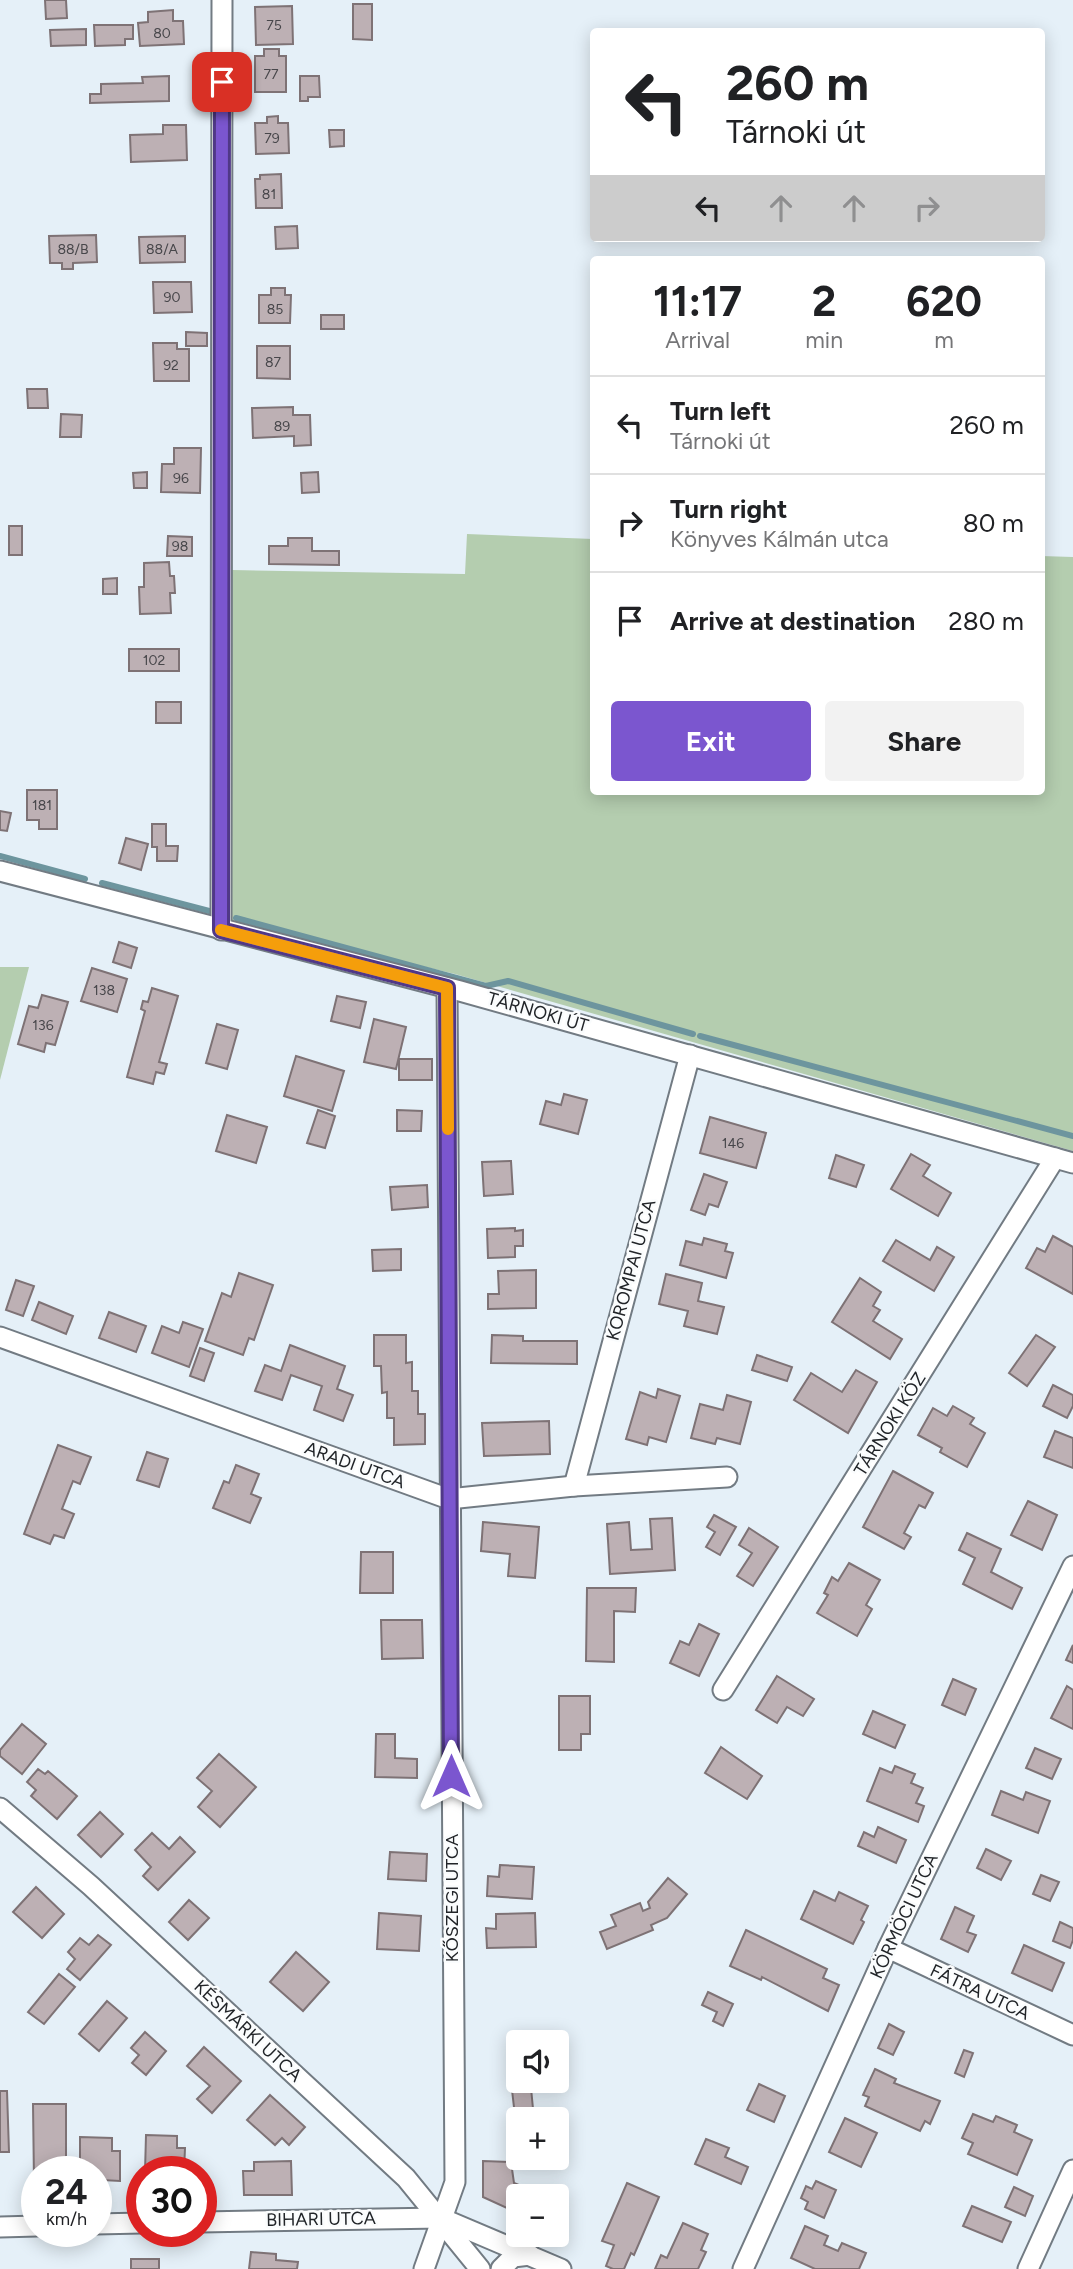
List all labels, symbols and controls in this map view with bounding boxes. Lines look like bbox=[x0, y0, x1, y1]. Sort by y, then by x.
house number: 75 bbox=[266, 17, 282, 34]
house number: 80 bbox=[153, 25, 171, 42]
pin bbox=[192, 52, 252, 112]
text: 260 m bbox=[726, 53, 869, 112]
icon: left bbox=[611, 56, 702, 147]
icon: arrive bbox=[203, 63, 241, 101]
house number: 77 bbox=[263, 66, 279, 83]
text: Tárnoki út bbox=[726, 113, 866, 151]
house number: 79 bbox=[264, 130, 280, 147]
house number: 81 bbox=[262, 186, 276, 203]
icon: left bbox=[689, 189, 727, 227]
icon: ahead bbox=[762, 189, 800, 227]
icon: ahead bbox=[835, 189, 873, 227]
icon: right bbox=[908, 189, 946, 227]
house number: 88/B bbox=[57, 241, 89, 258]
house number: 88/A bbox=[146, 241, 179, 258]
text: 11:17 bbox=[653, 276, 742, 327]
text: 2 bbox=[812, 276, 836, 327]
text: 620 bbox=[906, 276, 982, 327]
house number: 90 bbox=[164, 289, 180, 306]
house number: 85 bbox=[267, 301, 283, 318]
text: Arrival bbox=[665, 326, 730, 354]
text: min bbox=[805, 326, 843, 354]
text: m bbox=[934, 326, 954, 354]
house number: 87 bbox=[265, 354, 282, 371]
house number: 92 bbox=[163, 357, 179, 374]
text: Turn left bbox=[670, 395, 771, 427]
icon: left bbox=[611, 406, 649, 444]
text: 260 m bbox=[950, 409, 1024, 441]
house number: 89 bbox=[274, 418, 290, 435]
text: Tárnoki út bbox=[670, 427, 771, 455]
house number: 96 bbox=[173, 470, 189, 487]
text: Turn right bbox=[670, 493, 787, 525]
icon: right bbox=[611, 504, 649, 542]
text: 80 m bbox=[963, 507, 1024, 539]
text: Könyves Kálmán utca bbox=[670, 525, 889, 553]
house number: 98 bbox=[172, 538, 188, 555]
icon: arrive bbox=[611, 602, 649, 640]
text: Arrive at destination bbox=[670, 605, 915, 637]
text: 280 m bbox=[948, 605, 1024, 637]
house number: 102 bbox=[143, 652, 165, 669]
button: Exit bbox=[611, 701, 811, 781]
button: Share bbox=[825, 701, 1024, 781]
house number: 181 bbox=[32, 797, 52, 814]
house number: 138 bbox=[93, 982, 115, 999]
street label: TÁRNOKI ÚT bbox=[485, 987, 591, 1037]
house number: 136 bbox=[32, 1017, 54, 1034]
house number: 146 bbox=[722, 1135, 744, 1152]
street label: KOROMPAI UTCA bbox=[602, 1197, 660, 1343]
street label: TÁRNOKI KÖZ bbox=[849, 1368, 931, 1480]
street label: ARADI UTCA bbox=[302, 1437, 408, 1493]
position arrow bbox=[414, 1739, 488, 1813]
street label: KŐSZEGI UTCA bbox=[441, 1834, 463, 1962]
street label: KÖRMÖCI UTCA bbox=[865, 1850, 943, 1982]
street label: FÁTRA UTCA bbox=[927, 1959, 1033, 2025]
street label: KÉSMÁRKI UTCA bbox=[190, 1975, 306, 2087]
map controls bbox=[506, 2030, 569, 2247]
button: sound bbox=[506, 2030, 569, 2093]
button: + bbox=[506, 2107, 569, 2170]
speed limit sign: 30 bbox=[126, 2156, 217, 2247]
text: 24 bbox=[45, 2171, 88, 2213]
button: − bbox=[506, 2184, 569, 2247]
street label: BIHARI UTCA bbox=[266, 2207, 376, 2231]
text: km/h bbox=[46, 2208, 87, 2230]

